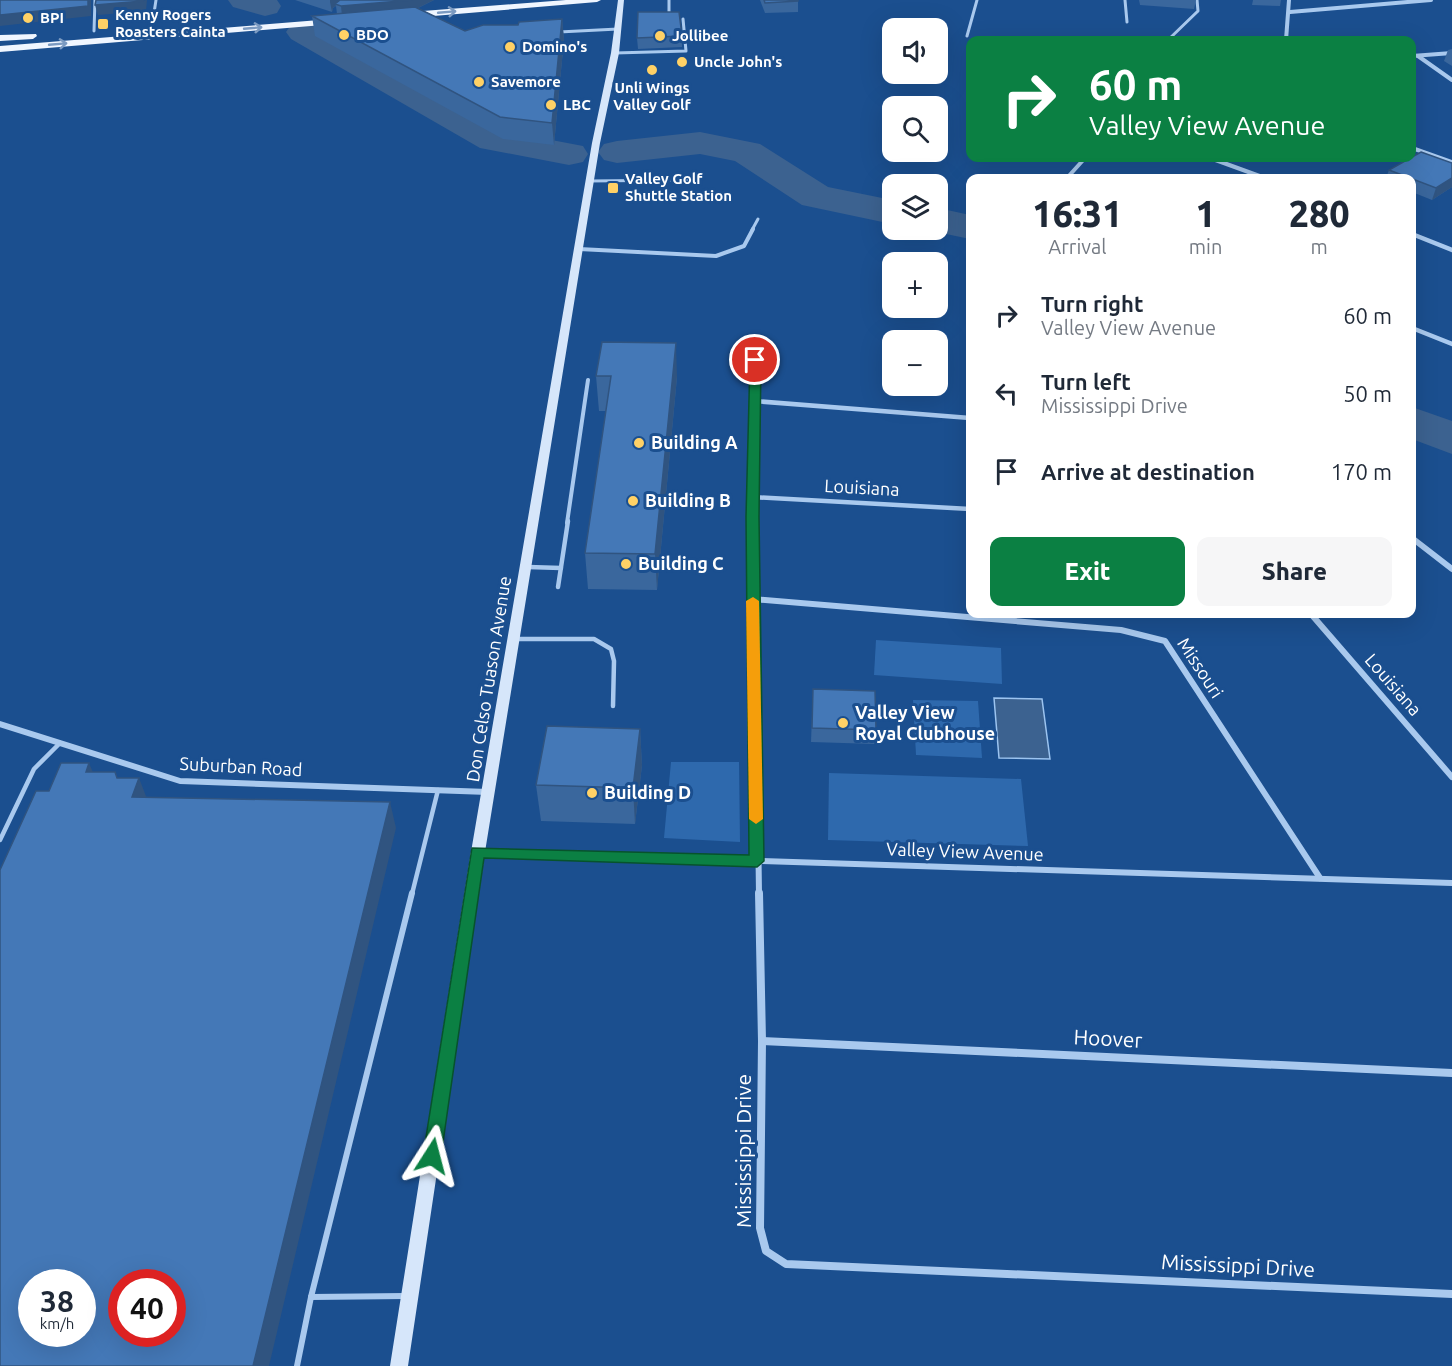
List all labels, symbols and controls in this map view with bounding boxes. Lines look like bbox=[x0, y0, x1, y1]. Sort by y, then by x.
place label: Kenny Rogers Roasters Cainta bbox=[115, 6, 226, 40]
one-way arrow bbox=[437, 6, 456, 17]
place label: BPI bbox=[40, 9, 64, 26]
marker: BPI bbox=[21, 11, 35, 25]
marker: Kenny Rogers Roasters Cainta bbox=[96, 17, 110, 31]
map controls bbox=[882, 18, 948, 396]
button: sound bbox=[882, 18, 948, 84]
one-way arrow bbox=[242, 22, 262, 33]
place label: BDO bbox=[356, 26, 389, 43]
place label: Jollibee bbox=[672, 27, 728, 44]
marker: BDO bbox=[337, 28, 351, 42]
marker: Jollibee bbox=[653, 29, 667, 43]
one-way arrow bbox=[48, 38, 68, 49]
place label: Domino's bbox=[522, 38, 587, 55]
marker: Domino's bbox=[503, 40, 517, 54]
place label: Uncle John's bbox=[694, 53, 782, 70]
marker: Uncle John's bbox=[675, 55, 689, 69]
icon: right bbox=[990, 60, 1068, 138]
text: 60 m bbox=[1089, 61, 1183, 108]
marker: Unli Wings Valley Golf bbox=[645, 63, 659, 77]
place label: Savemore bbox=[491, 73, 561, 90]
marker: Savemore bbox=[472, 75, 486, 89]
place label: Unli Wings Valley Golf bbox=[613, 79, 692, 113]
place label: LBC bbox=[563, 96, 591, 113]
button: search bbox=[882, 96, 948, 162]
marker: LBC bbox=[544, 98, 558, 112]
text: Valley View Avenue bbox=[1089, 110, 1325, 140]
place label: Valley Golf Shuttle Station bbox=[625, 170, 732, 204]
button: layers bbox=[882, 174, 948, 240]
marker: Valley Golf Shuttle Station bbox=[606, 181, 620, 195]
text: 16:31 bbox=[1032, 193, 1122, 234]
text: 1 bbox=[1195, 193, 1216, 234]
text: 280 bbox=[1289, 193, 1350, 234]
text: Arrival bbox=[1048, 235, 1107, 258]
text: min bbox=[1189, 235, 1222, 258]
text: m bbox=[1311, 235, 1328, 258]
button: + bbox=[882, 252, 948, 318]
text: Turn right bbox=[1041, 291, 1143, 316]
icon: right bbox=[990, 299, 1023, 332]
text: 60 m bbox=[1343, 303, 1392, 328]
text: Valley View Avenue bbox=[1041, 316, 1216, 339]
button: − bbox=[882, 330, 948, 396]
pin bbox=[729, 334, 780, 385]
icon: arrive bbox=[738, 343, 771, 376]
text: Turn left bbox=[1041, 369, 1131, 394]
icon: left bbox=[990, 377, 1023, 410]
text: 50 m bbox=[1343, 381, 1392, 406]
text: Mississippi Drive bbox=[1041, 394, 1188, 417]
place label: Building A bbox=[651, 432, 738, 452]
marker: Building A bbox=[632, 436, 646, 450]
icon: arrive bbox=[990, 455, 1023, 488]
text: Arrive at destination bbox=[1041, 459, 1255, 484]
text: 170 m bbox=[1331, 459, 1392, 484]
street label: Louisiana bbox=[824, 475, 900, 499]
place label: Building B bbox=[645, 490, 731, 510]
marker: Building B bbox=[626, 494, 640, 508]
button: Exit bbox=[990, 537, 1185, 606]
button: Share bbox=[1197, 537, 1392, 606]
place label: Building C bbox=[638, 553, 724, 573]
marker: Building C bbox=[619, 557, 633, 571]
street label: Don Celso Tuason Avenue bbox=[462, 574, 514, 783]
street label: Missouri bbox=[1174, 634, 1228, 701]
street label: Louisiana bbox=[1362, 649, 1426, 719]
place label: Valley View Royal Clubhouse bbox=[855, 702, 995, 743]
marker: Valley View Royal Clubhouse bbox=[836, 716, 850, 730]
street label: Suburban Road bbox=[179, 753, 303, 779]
place label: Building D bbox=[604, 782, 691, 802]
marker: Building D bbox=[585, 786, 599, 800]
street label: Valley View Avenue bbox=[886, 838, 1044, 864]
street label: Hoover bbox=[1073, 1024, 1143, 1052]
street label: Mississippi Drive bbox=[731, 1074, 755, 1228]
position arrow bbox=[400, 1124, 464, 1188]
street label: Mississippi Drive bbox=[1160, 1249, 1316, 1281]
speed limit sign: 40 bbox=[108, 1269, 186, 1347]
text: 38 bbox=[40, 1284, 74, 1318]
text: km/h bbox=[40, 1315, 74, 1332]

